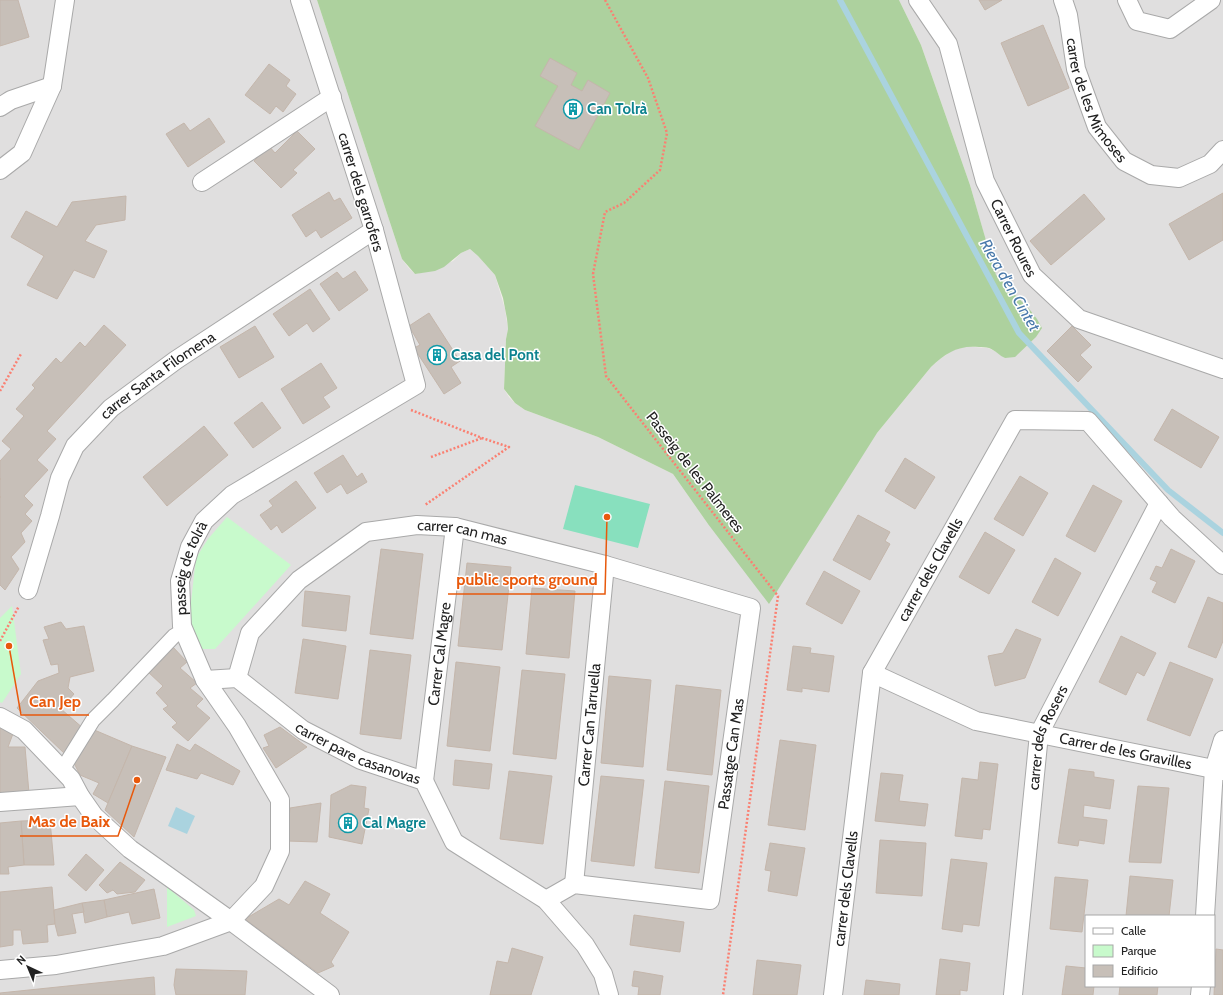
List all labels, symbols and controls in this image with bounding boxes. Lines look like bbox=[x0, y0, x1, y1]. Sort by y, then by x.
street label: carrer de les Mimoses bbox=[1062, 37, 1131, 166]
building icon: Can Tolrà bbox=[562, 98, 584, 120]
place label: Can Tolrà bbox=[587, 100, 648, 118]
street label: carrer dels garrofers bbox=[334, 130, 388, 254]
street label: Carrer Roures bbox=[987, 196, 1041, 280]
water label: Riera d'en Cintet bbox=[976, 236, 1045, 335]
street label: carrer Santa Filomena bbox=[96, 327, 219, 423]
building icon: Casa del Pont bbox=[426, 344, 448, 366]
place label: Casa del Pont bbox=[451, 346, 539, 364]
street label: Passeig de les Palmeres bbox=[642, 408, 748, 536]
street label: carrer dels Clavells bbox=[894, 515, 967, 625]
street label: carrer can mas bbox=[417, 516, 509, 549]
street label: passeig de tolrà bbox=[171, 517, 212, 616]
callout: public sports ground bbox=[448, 566, 605, 594]
text: public sports ground bbox=[456, 570, 598, 589]
street label: Carrer Cal Magre bbox=[424, 601, 455, 707]
street label: Carrer Can Tarruella bbox=[575, 662, 604, 787]
street label: carrer dels Rosers bbox=[1024, 682, 1072, 791]
callout: Can Jep bbox=[21, 687, 89, 715]
text: Can Jep bbox=[29, 692, 81, 711]
street label: Passatge Can Mas bbox=[714, 697, 748, 811]
street label: carrer pare casanovas bbox=[291, 718, 423, 788]
street label: Carrer de les Gravilles bbox=[1058, 729, 1193, 773]
callout: Mas de Baix bbox=[20, 808, 118, 836]
text: Mas de Baix bbox=[28, 812, 110, 831]
building icon: Cal Magre bbox=[337, 812, 359, 834]
place label: Cal Magre bbox=[362, 814, 426, 832]
street label: carrer dels Clavells bbox=[830, 830, 862, 948]
legend bbox=[1085, 915, 1215, 987]
text: Calle bbox=[1121, 923, 1146, 938]
text: Parque bbox=[1121, 943, 1156, 958]
north arrow bbox=[8, 947, 48, 987]
text: N bbox=[13, 952, 29, 968]
text: Edificio bbox=[1121, 963, 1158, 978]

